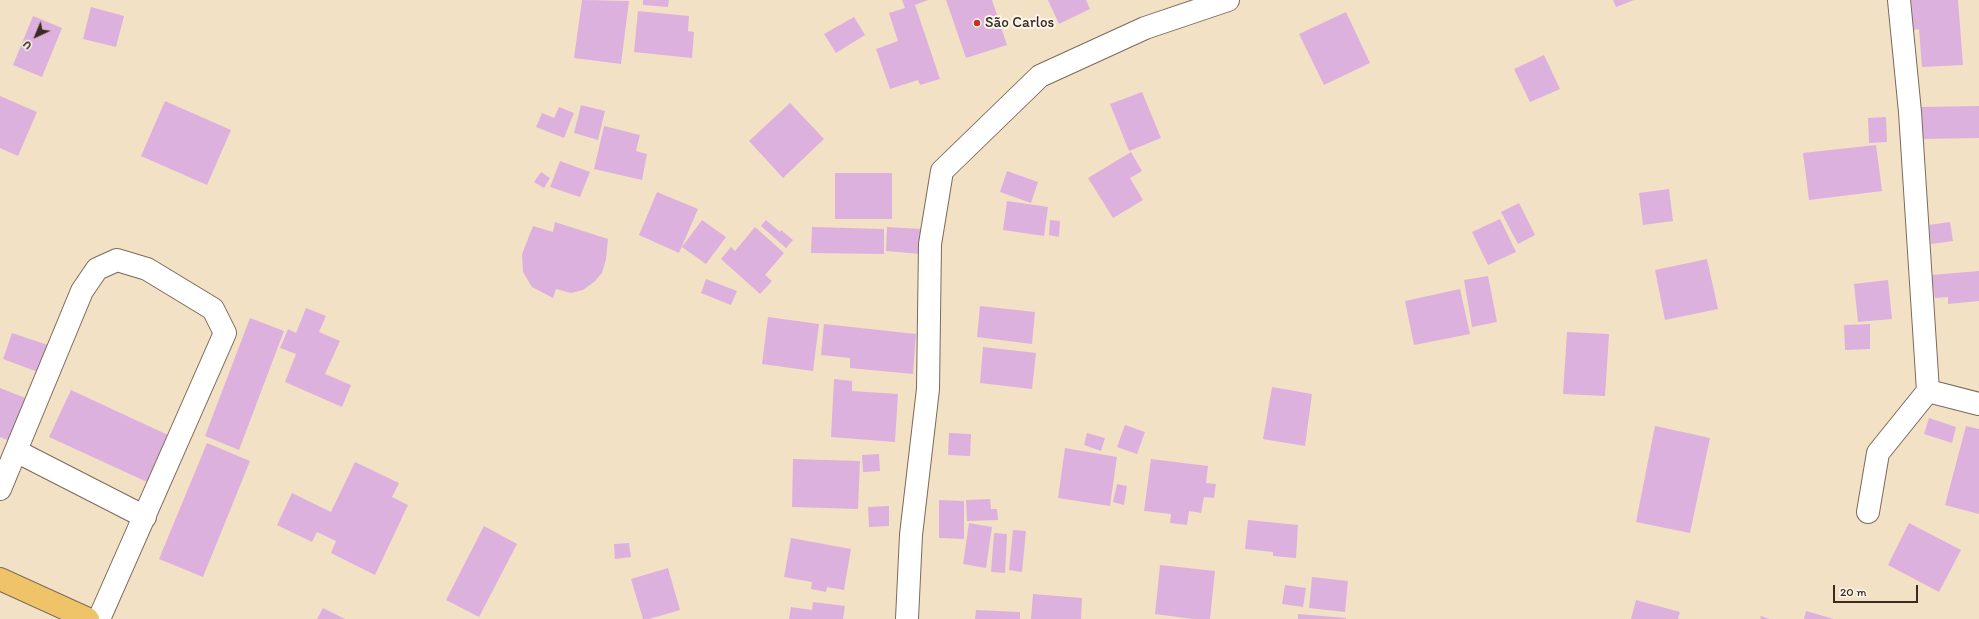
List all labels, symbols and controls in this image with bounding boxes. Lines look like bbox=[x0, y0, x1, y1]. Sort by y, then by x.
place label: São Carlos bbox=[985, 14, 1054, 32]
north arrow bbox=[16, 16, 56, 56]
marker: São Carlos bbox=[972, 18, 982, 28]
text: U bbox=[20, 38, 34, 52]
scale bar bbox=[1835, 577, 1920, 603]
text: 20 m bbox=[1840, 585, 1867, 599]

